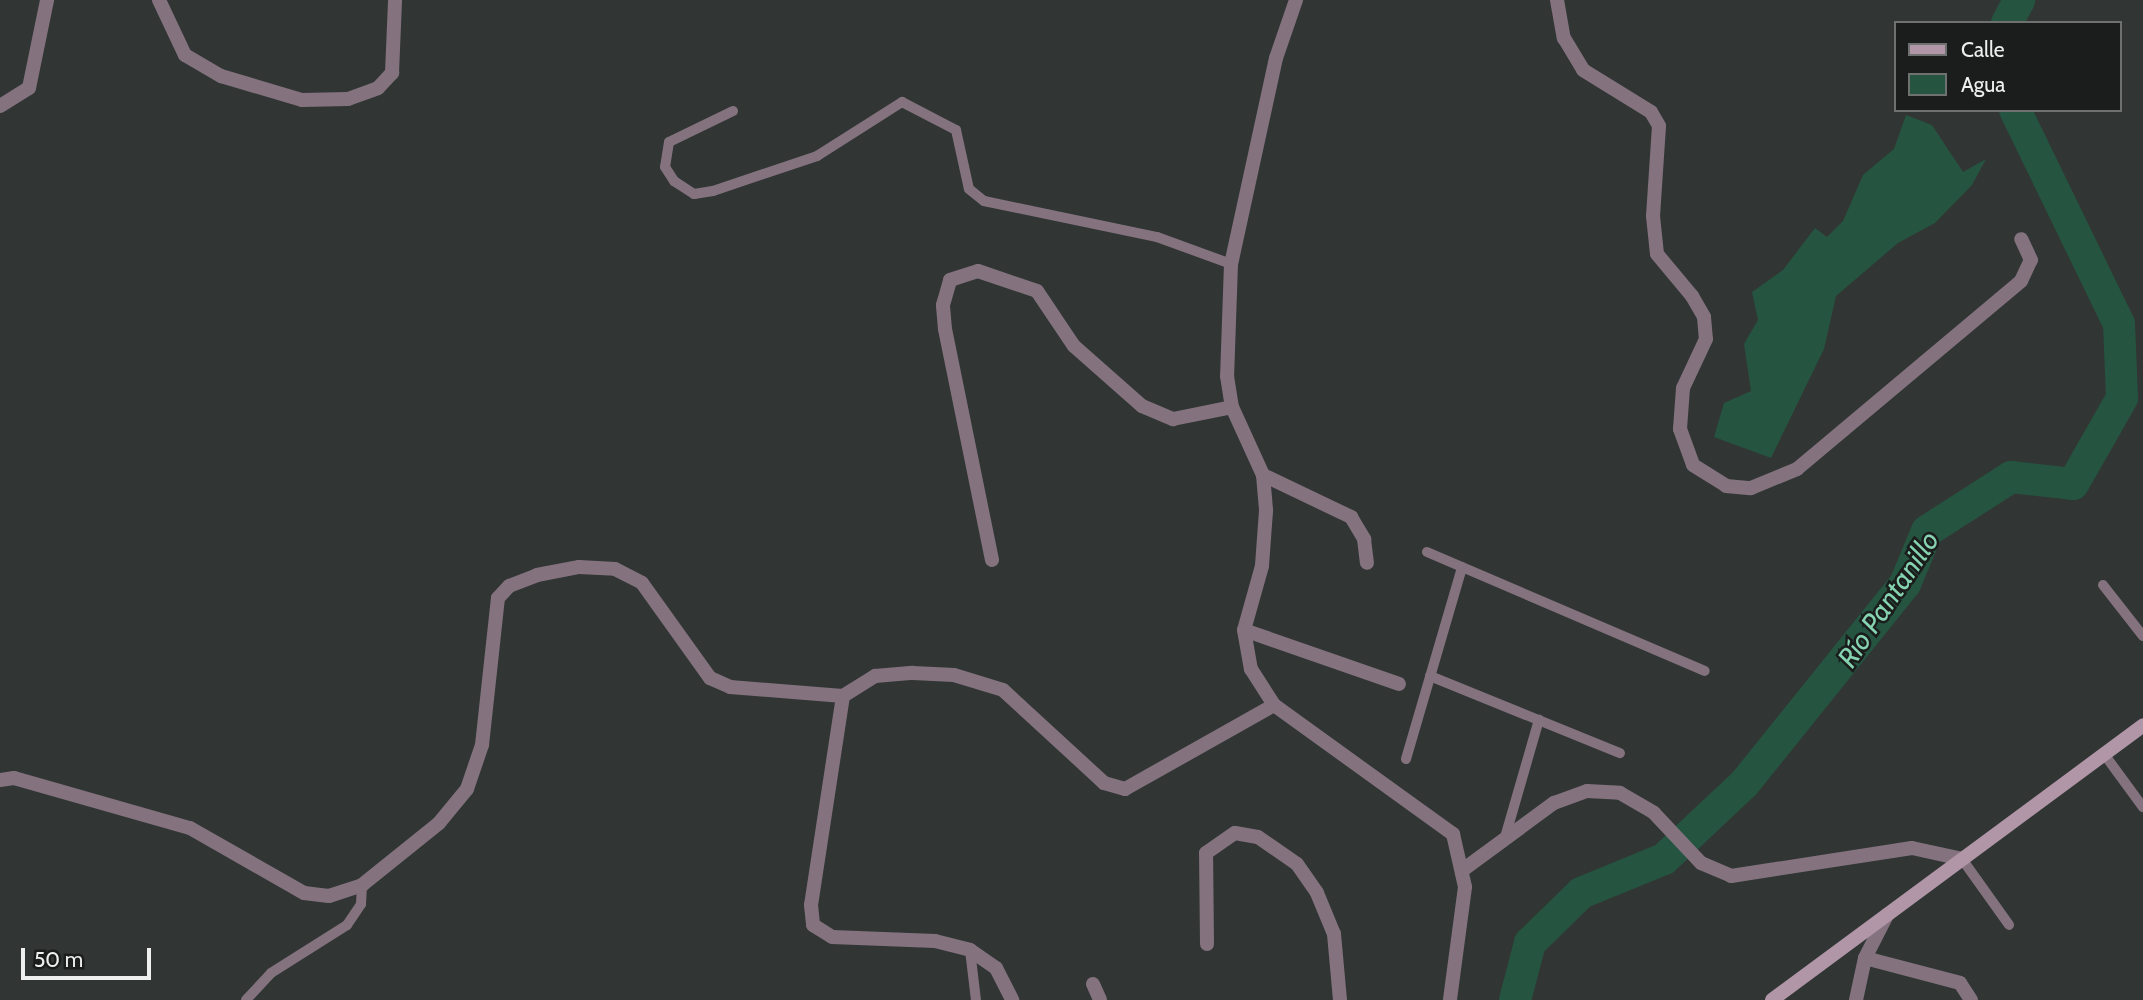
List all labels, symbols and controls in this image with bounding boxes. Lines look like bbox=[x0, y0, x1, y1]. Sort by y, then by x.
legend bbox=[1895, 21, 2122, 112]
text: Calle bbox=[1961, 37, 2005, 62]
text: Agua bbox=[1961, 72, 2005, 97]
water label: Río Pantanillo bbox=[1830, 524, 1946, 674]
scale bar bbox=[24, 934, 154, 978]
text: 50 m bbox=[34, 947, 83, 972]

